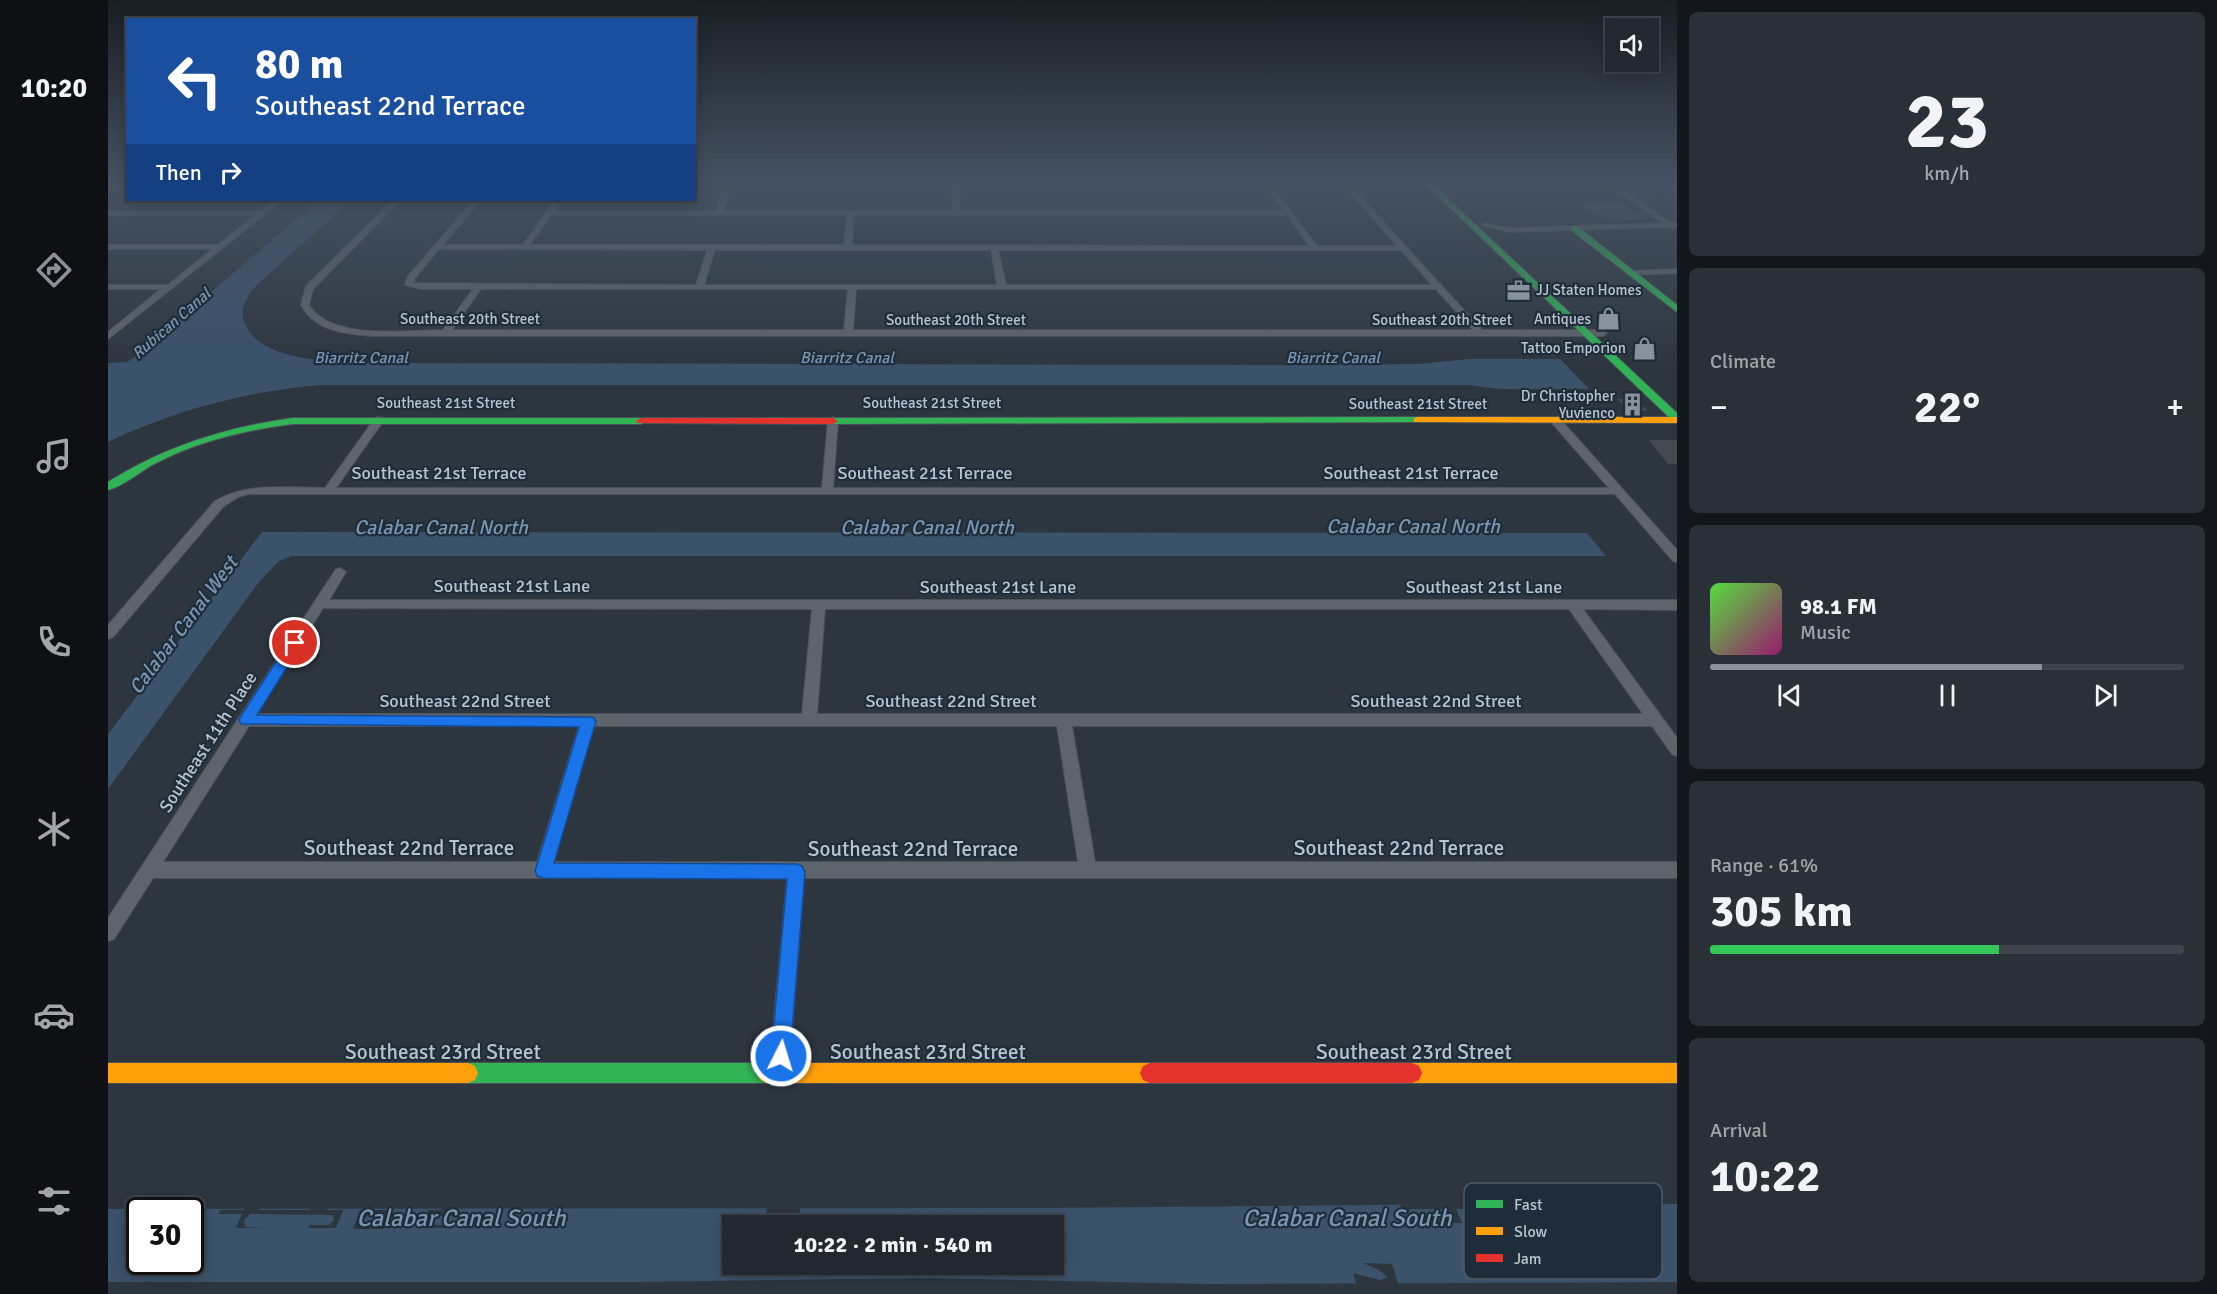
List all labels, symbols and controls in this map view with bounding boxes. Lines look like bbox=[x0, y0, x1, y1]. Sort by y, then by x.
map controls bbox=[1605, 18, 1659, 72]
button: sound bbox=[1605, 18, 1659, 72]
text: 80 m bbox=[255, 39, 344, 90]
icon: left bbox=[156, 42, 234, 120]
text: 10:20 bbox=[21, 72, 87, 105]
text: 23 bbox=[1905, 74, 1989, 170]
text: Southeast 22nd Terrace bbox=[255, 90, 525, 123]
icon: right bbox=[214, 156, 247, 189]
text: Then bbox=[156, 159, 202, 186]
text: km/h bbox=[1924, 161, 1970, 186]
icon: directions bbox=[33, 249, 75, 291]
office icon: JJ Staten Homes bbox=[1505, 277, 1531, 303]
place label: JJ Staten Homes bbox=[1536, 281, 1642, 299]
water label: Rubican Canal bbox=[128, 283, 216, 363]
shop icon: Antiques bbox=[1596, 306, 1622, 332]
street label: Southeast 20th Street bbox=[400, 310, 540, 328]
place label: Antiques bbox=[1534, 310, 1591, 328]
street label: Southeast 20th Street bbox=[886, 311, 1026, 329]
street label: Southeast 20th Street bbox=[1372, 311, 1512, 329]
shop icon: Tattoo Emporion bbox=[1631, 335, 1657, 361]
place label: Tattoo Emporion bbox=[1521, 339, 1626, 357]
water label: Biarritz Canal bbox=[314, 348, 409, 368]
water label: Biarritz Canal bbox=[800, 348, 895, 368]
water label: Biarritz Canal bbox=[1286, 348, 1381, 368]
text: Climate bbox=[1710, 349, 1776, 374]
text: 22° bbox=[1914, 380, 1980, 435]
place label: Dr Christopher Yuvienco bbox=[1521, 387, 1615, 422]
text: − bbox=[1710, 387, 1728, 428]
text: + bbox=[2166, 387, 2184, 428]
building icon: Dr Christopher Yuvienco bbox=[1620, 392, 1646, 418]
street label: Southeast 21st Street bbox=[377, 394, 515, 412]
street label: Southeast 21st Street bbox=[863, 394, 1001, 412]
street label: Southeast 21st Street bbox=[1349, 395, 1487, 413]
icon: music bbox=[33, 435, 75, 477]
street label: Southeast 21st Terrace bbox=[351, 462, 527, 484]
street label: Southeast 21st Terrace bbox=[837, 462, 1013, 484]
street label: Southeast 21st Terrace bbox=[1323, 462, 1499, 484]
water label: Calabar Canal North bbox=[1326, 514, 1501, 539]
water label: Calabar Canal North bbox=[354, 515, 529, 540]
water label: Calabar Canal North bbox=[840, 515, 1015, 540]
water label: Calabar Canal West bbox=[123, 550, 245, 699]
street label: Southeast 21st Lane bbox=[434, 575, 590, 597]
street label: Southeast 21st Lane bbox=[920, 576, 1076, 598]
street label: Southeast 21st Lane bbox=[1406, 576, 1562, 598]
text: 98.1 FM bbox=[1800, 593, 1877, 620]
pin bbox=[269, 617, 320, 668]
text: Music bbox=[1800, 620, 1851, 645]
icon: phone bbox=[33, 621, 75, 663]
icon: arrive bbox=[278, 626, 311, 659]
street label: Southeast 11th Place bbox=[154, 668, 262, 816]
icon: previous bbox=[1773, 679, 1806, 712]
icon: pause bbox=[1931, 679, 1964, 712]
icon: next bbox=[2089, 679, 2122, 712]
street label: Southeast 22nd Street bbox=[379, 690, 551, 712]
street label: Southeast 22nd Street bbox=[865, 690, 1037, 712]
street label: Southeast 22nd Street bbox=[1350, 690, 1522, 712]
icon: climate bbox=[33, 808, 75, 850]
street label: Southeast 22nd Terrace bbox=[304, 835, 514, 861]
street label: Southeast 22nd Terrace bbox=[1294, 835, 1504, 861]
street label: Southeast 22nd Terrace bbox=[808, 836, 1018, 862]
text: Range · 61% bbox=[1710, 853, 1818, 878]
text: 305 km bbox=[1710, 884, 1853, 939]
icon: car bbox=[33, 994, 75, 1036]
position arrow bbox=[749, 1024, 813, 1088]
street label: Southeast 23rd Street bbox=[345, 1039, 541, 1065]
street label: Southeast 23rd Street bbox=[830, 1039, 1026, 1065]
street label: Southeast 23rd Street bbox=[1316, 1039, 1512, 1065]
text: Arrival bbox=[1710, 1118, 1768, 1143]
text: 10:22 bbox=[1710, 1149, 1820, 1204]
icon: filters bbox=[33, 1180, 75, 1222]
legend bbox=[1464, 1183, 1662, 1279]
text: Fast bbox=[1514, 1195, 1543, 1215]
speed limit sign: 30 bbox=[126, 1197, 204, 1275]
water label: Calabar Canal South bbox=[356, 1203, 567, 1233]
water label: Calabar Canal South bbox=[1242, 1203, 1453, 1233]
text: Slow bbox=[1514, 1222, 1548, 1242]
text: 10:22 · 2 min · 540 m bbox=[793, 1231, 993, 1258]
text: Jam bbox=[1514, 1249, 1542, 1269]

